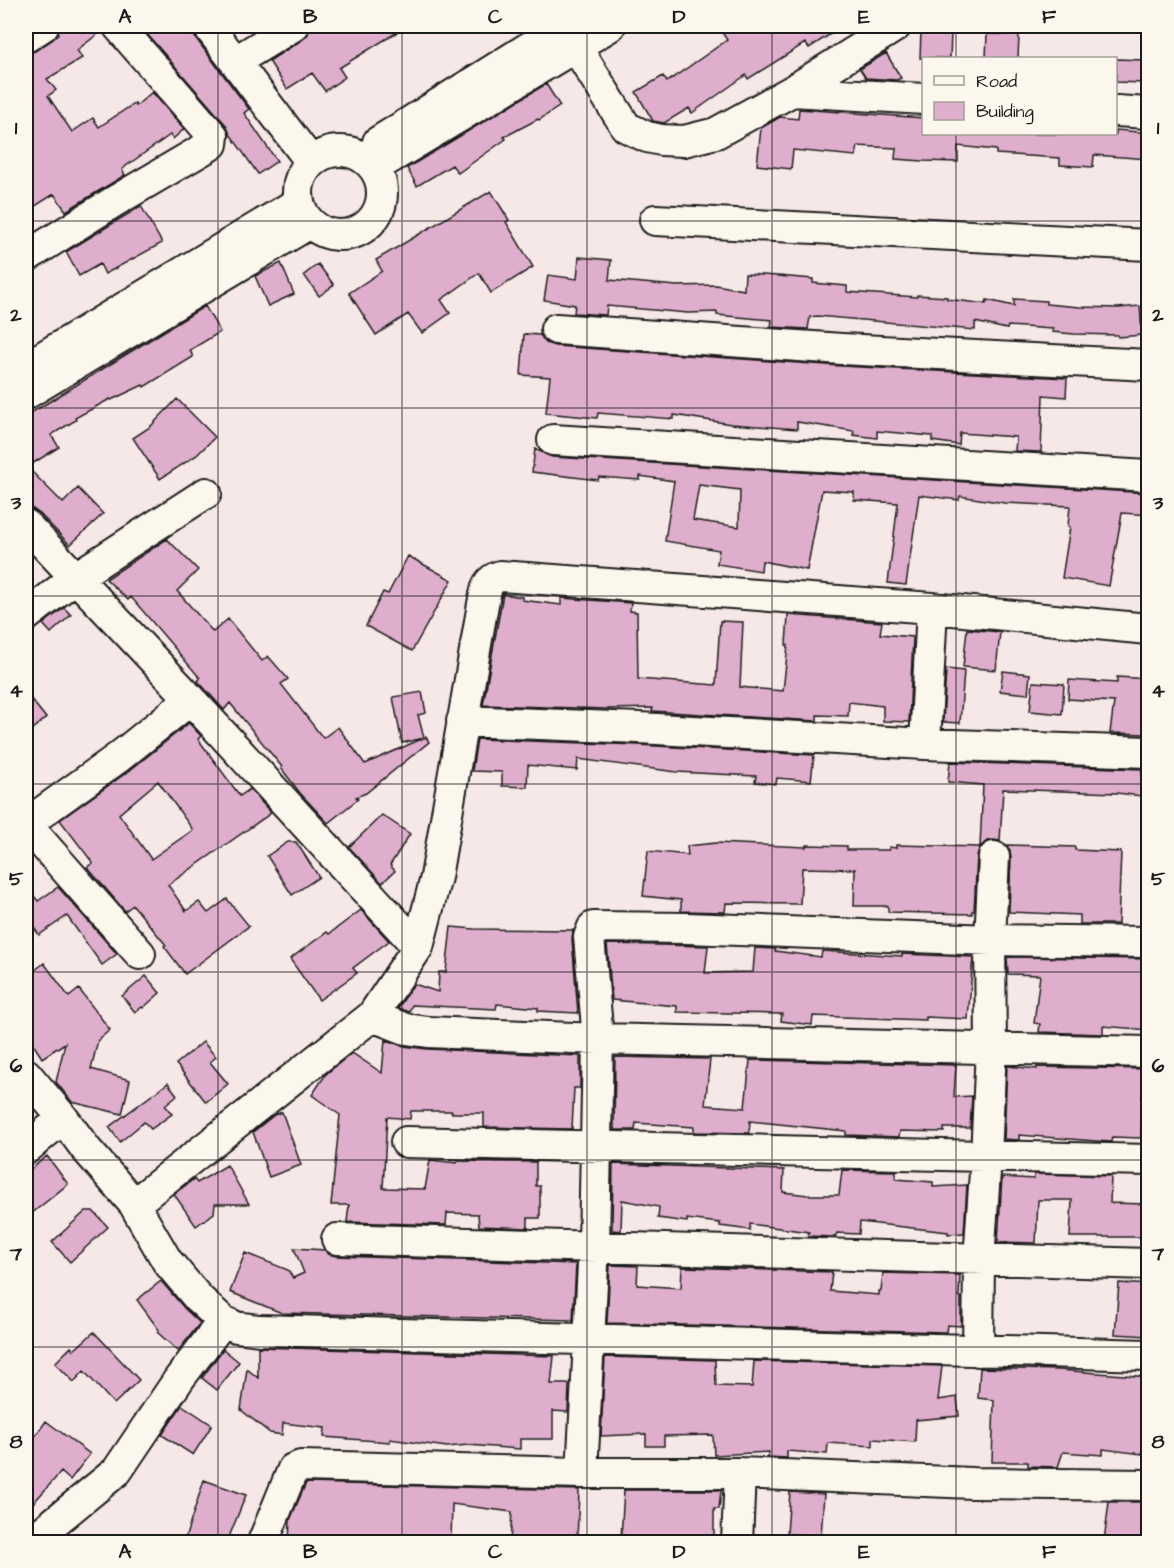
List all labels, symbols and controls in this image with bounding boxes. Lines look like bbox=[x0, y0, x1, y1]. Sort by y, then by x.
text: A bbox=[119, 3, 132, 31]
text: B bbox=[303, 3, 318, 31]
text: C bbox=[488, 3, 503, 31]
text: D bbox=[673, 3, 686, 31]
text: E bbox=[858, 3, 870, 31]
text: F bbox=[1042, 3, 1057, 31]
legend bbox=[922, 57, 1117, 135]
text: Road bbox=[976, 69, 1017, 94]
text: Building bbox=[976, 99, 1034, 125]
text: 1 bbox=[15, 114, 18, 142]
text: 1 bbox=[1157, 114, 1160, 142]
text: 2 bbox=[9, 301, 22, 329]
text: 2 bbox=[1151, 301, 1164, 329]
text: 3 bbox=[10, 489, 22, 517]
text: 3 bbox=[1152, 489, 1164, 517]
text: 4 bbox=[9, 677, 23, 705]
text: 4 bbox=[1151, 677, 1165, 705]
text: 5 bbox=[9, 865, 24, 893]
text: 5 bbox=[1151, 865, 1166, 893]
text: 6 bbox=[10, 1052, 23, 1080]
text: 6 bbox=[1152, 1052, 1165, 1080]
text: 7 bbox=[9, 1240, 23, 1268]
text: 7 bbox=[1151, 1240, 1165, 1268]
text: 8 bbox=[10, 1428, 23, 1456]
text: 8 bbox=[1152, 1428, 1165, 1456]
text: A bbox=[119, 1538, 132, 1566]
text: B bbox=[303, 1538, 318, 1566]
text: C bbox=[488, 1538, 503, 1566]
text: D bbox=[673, 1538, 686, 1566]
text: E bbox=[858, 1538, 870, 1566]
text: F bbox=[1042, 1538, 1057, 1566]

